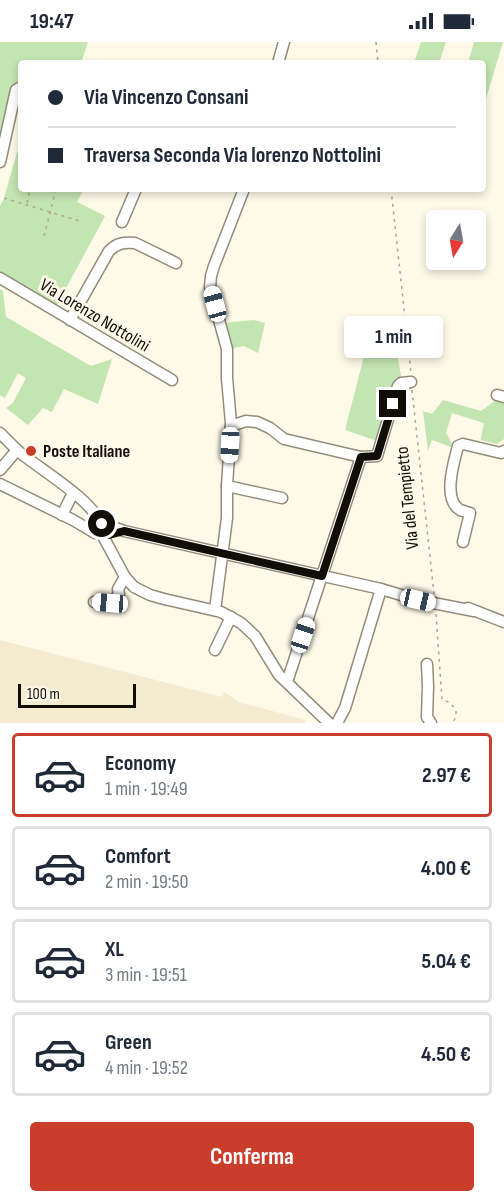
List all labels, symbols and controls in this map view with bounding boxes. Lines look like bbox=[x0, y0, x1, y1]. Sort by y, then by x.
text: 19:47 bbox=[30, 8, 74, 35]
text: Via Vincenzo Consani bbox=[84, 84, 249, 111]
text: Traversa Seconda Via lorenzo Nottolini bbox=[84, 142, 381, 169]
north arrow bbox=[426, 210, 486, 270]
map controls bbox=[426, 210, 486, 270]
street label: Via Lorenzo Nottolini bbox=[36, 274, 154, 357]
car bbox=[202, 284, 228, 324]
callout: 1 min bbox=[344, 317, 442, 359]
text: 1 min bbox=[375, 325, 412, 349]
route end bbox=[379, 390, 406, 417]
car bbox=[220, 427, 240, 463]
place label: Poste Italiane bbox=[43, 441, 130, 462]
marker: Poste Italiane bbox=[24, 444, 38, 458]
street label: Via del Tempietto bbox=[392, 445, 423, 550]
route start bbox=[88, 510, 115, 537]
car bbox=[398, 587, 438, 613]
car bbox=[91, 593, 129, 613]
car bbox=[289, 615, 317, 655]
scale bar bbox=[18, 681, 136, 708]
text: 100 m bbox=[27, 685, 60, 704]
icon: car bbox=[33, 748, 87, 802]
text: Economy bbox=[105, 750, 176, 777]
text: 2.97 € bbox=[422, 762, 471, 789]
text: 1 min · 19:49 bbox=[105, 777, 188, 801]
icon: car bbox=[33, 841, 87, 895]
text: Comfort bbox=[105, 843, 171, 870]
text: 4.00 € bbox=[421, 855, 471, 882]
text: 2 min · 19:50 bbox=[105, 870, 188, 894]
icon: car bbox=[33, 934, 87, 988]
text: XL bbox=[105, 936, 124, 963]
text: 5.04 € bbox=[421, 948, 471, 975]
text: 3 min · 19:51 bbox=[105, 963, 187, 987]
icon: car bbox=[33, 1027, 87, 1081]
text: Green bbox=[105, 1029, 152, 1056]
text: 4.50 € bbox=[421, 1041, 471, 1068]
text: 4 min · 19:52 bbox=[105, 1056, 188, 1080]
button: Conferma bbox=[30, 1122, 474, 1191]

